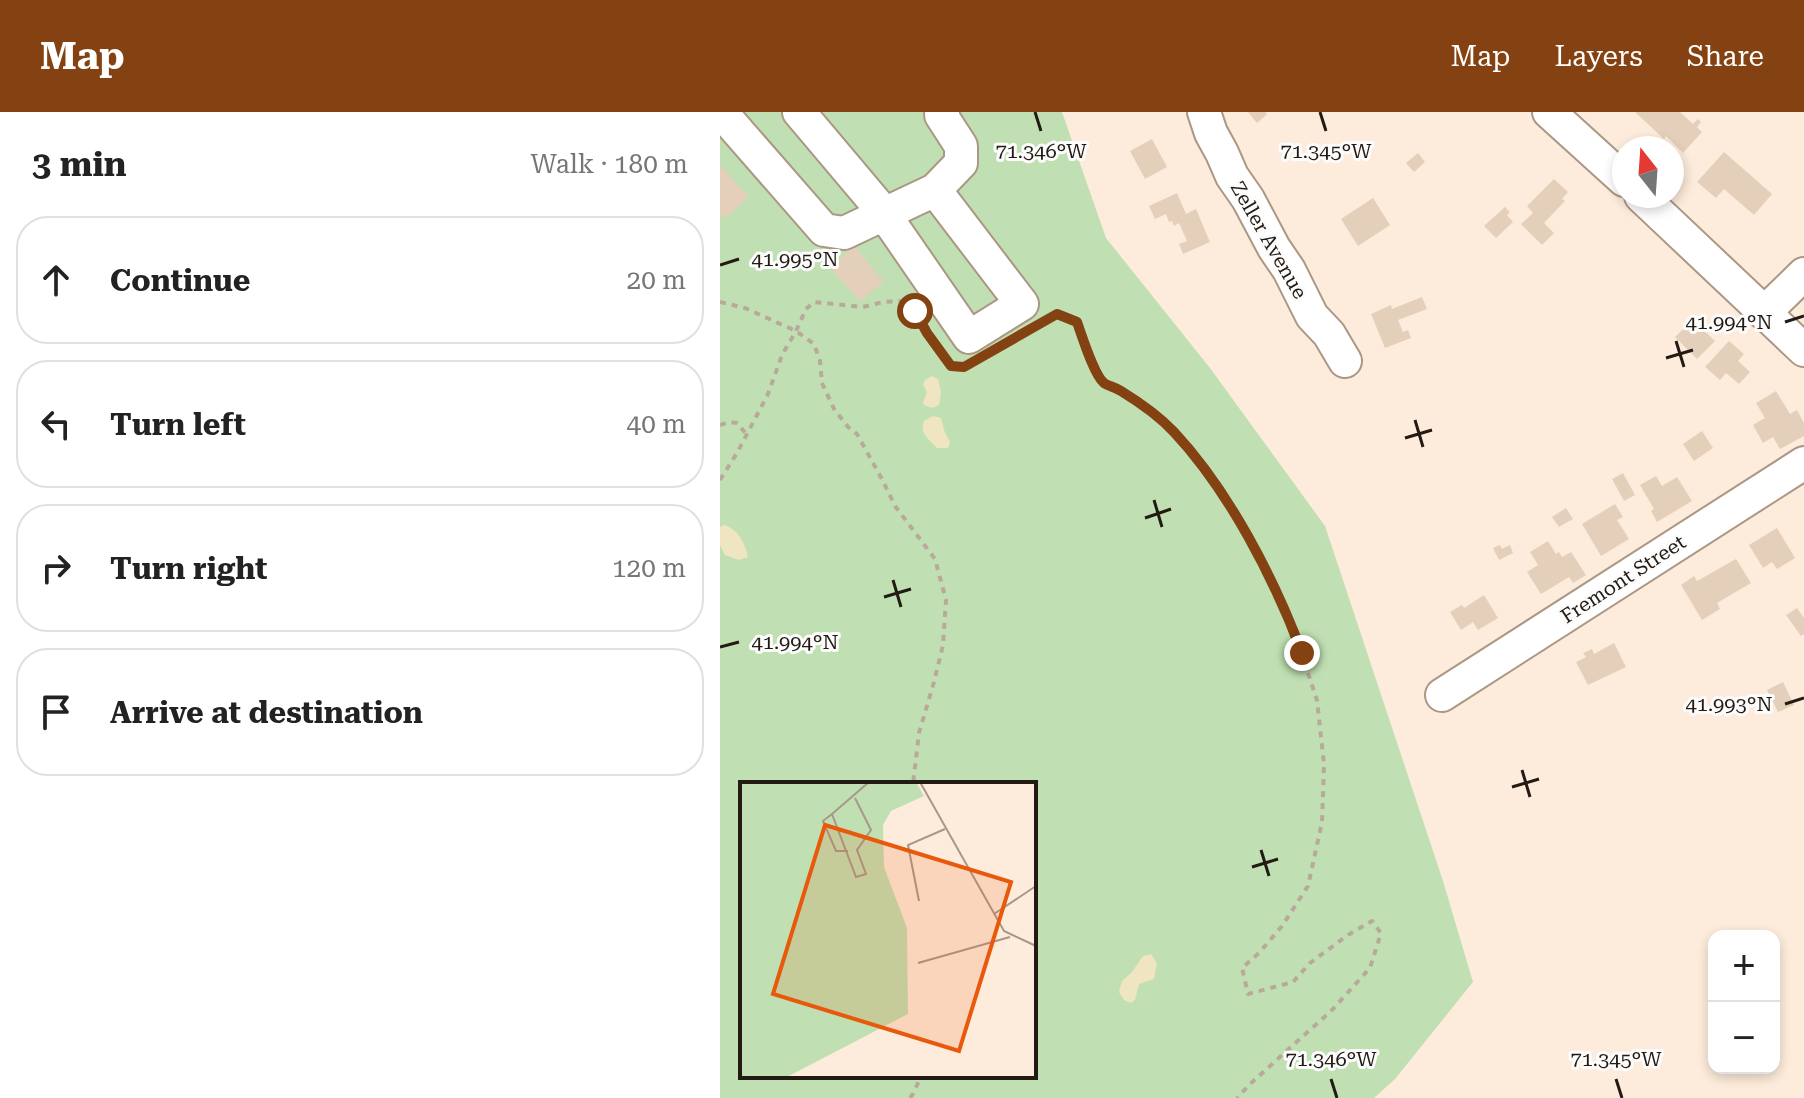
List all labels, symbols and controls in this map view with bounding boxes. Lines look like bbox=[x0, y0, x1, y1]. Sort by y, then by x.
text: Map bbox=[40, 34, 125, 78]
text: Map bbox=[1451, 40, 1510, 73]
text: Layers bbox=[1554, 40, 1643, 73]
text: Share bbox=[1687, 40, 1764, 73]
north arrow bbox=[1612, 136, 1684, 208]
text: 71.346°W bbox=[995, 139, 1087, 163]
text: 71.345°W bbox=[1280, 139, 1372, 163]
text: 3 min bbox=[32, 144, 127, 184]
text: Walk · 180 m bbox=[530, 149, 688, 179]
street label: Zeller Avenue bbox=[1226, 177, 1312, 303]
text: 41.995°N bbox=[752, 247, 838, 271]
icon: ahead bbox=[34, 258, 78, 302]
text: Continue bbox=[110, 263, 250, 298]
text: 20 m bbox=[627, 265, 686, 295]
route start bbox=[897, 293, 933, 329]
text: 41.994°N bbox=[1686, 310, 1772, 334]
icon: left bbox=[34, 402, 78, 446]
text: Turn left bbox=[110, 407, 246, 442]
text: 40 m bbox=[627, 409, 686, 439]
street label: Fremont Street bbox=[1556, 529, 1690, 628]
icon: right bbox=[34, 546, 78, 590]
text: Turn right bbox=[110, 551, 267, 586]
text: 120 m bbox=[612, 553, 686, 583]
text: 41.994°N bbox=[752, 630, 838, 654]
route end bbox=[1284, 635, 1320, 671]
icon: arrive bbox=[34, 690, 78, 734]
text: 41.993°N bbox=[1686, 692, 1772, 716]
text: Arrive at destination bbox=[110, 695, 423, 730]
inset map bbox=[740, 782, 1036, 1078]
map controls bbox=[1708, 930, 1780, 1074]
button: + bbox=[1708, 930, 1780, 1002]
button: − bbox=[1708, 1002, 1780, 1074]
text: 71.346°W bbox=[1285, 1047, 1377, 1071]
text: 71.345°W bbox=[1570, 1047, 1662, 1071]

